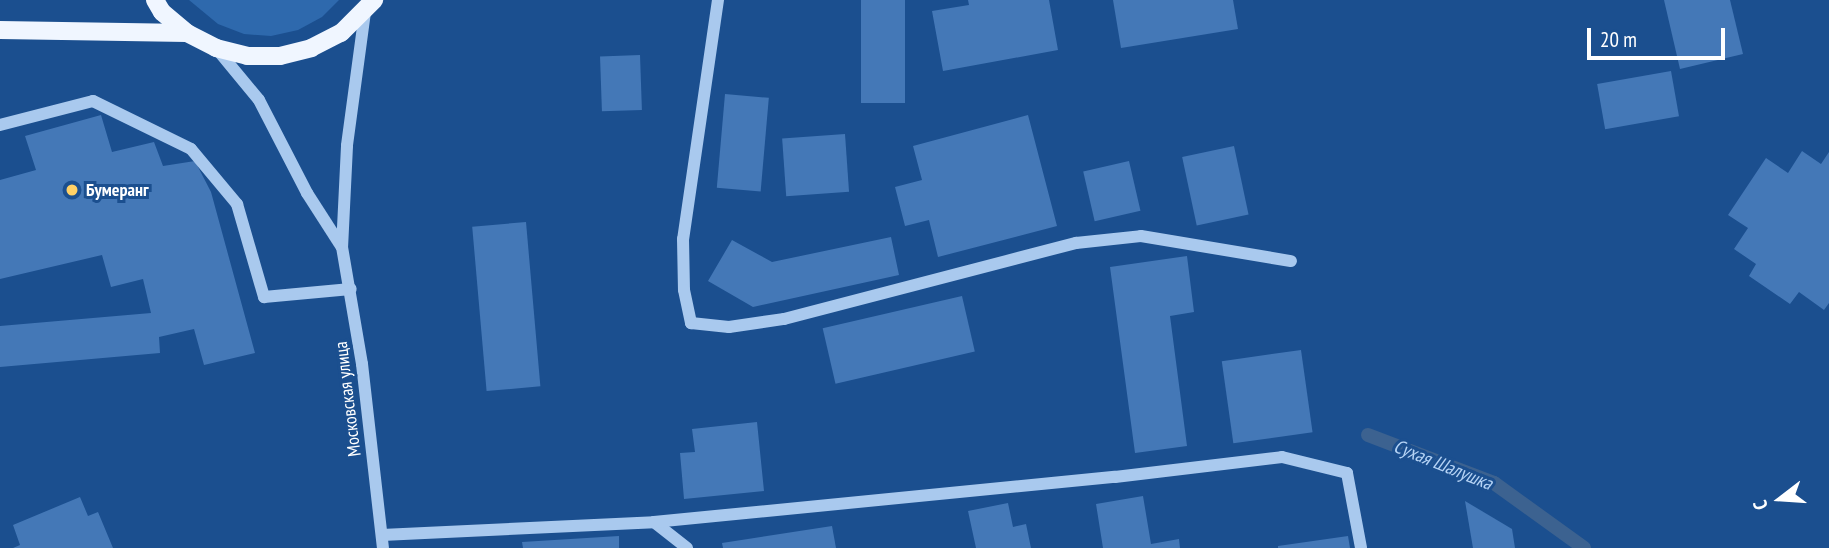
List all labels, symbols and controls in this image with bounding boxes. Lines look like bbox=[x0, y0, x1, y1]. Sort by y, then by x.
scale bar bbox=[1591, 14, 1729, 58]
text: 20 m bbox=[1600, 26, 1637, 53]
place label: Бумеранг bbox=[86, 179, 148, 201]
marker: Бумеранг bbox=[64, 182, 80, 198]
street label: Московская улица bbox=[330, 340, 366, 458]
water label: Сухая Шалушка bbox=[1390, 435, 1496, 495]
north arrow bbox=[1745, 464, 1815, 534]
text: С bbox=[1747, 497, 1773, 513]

